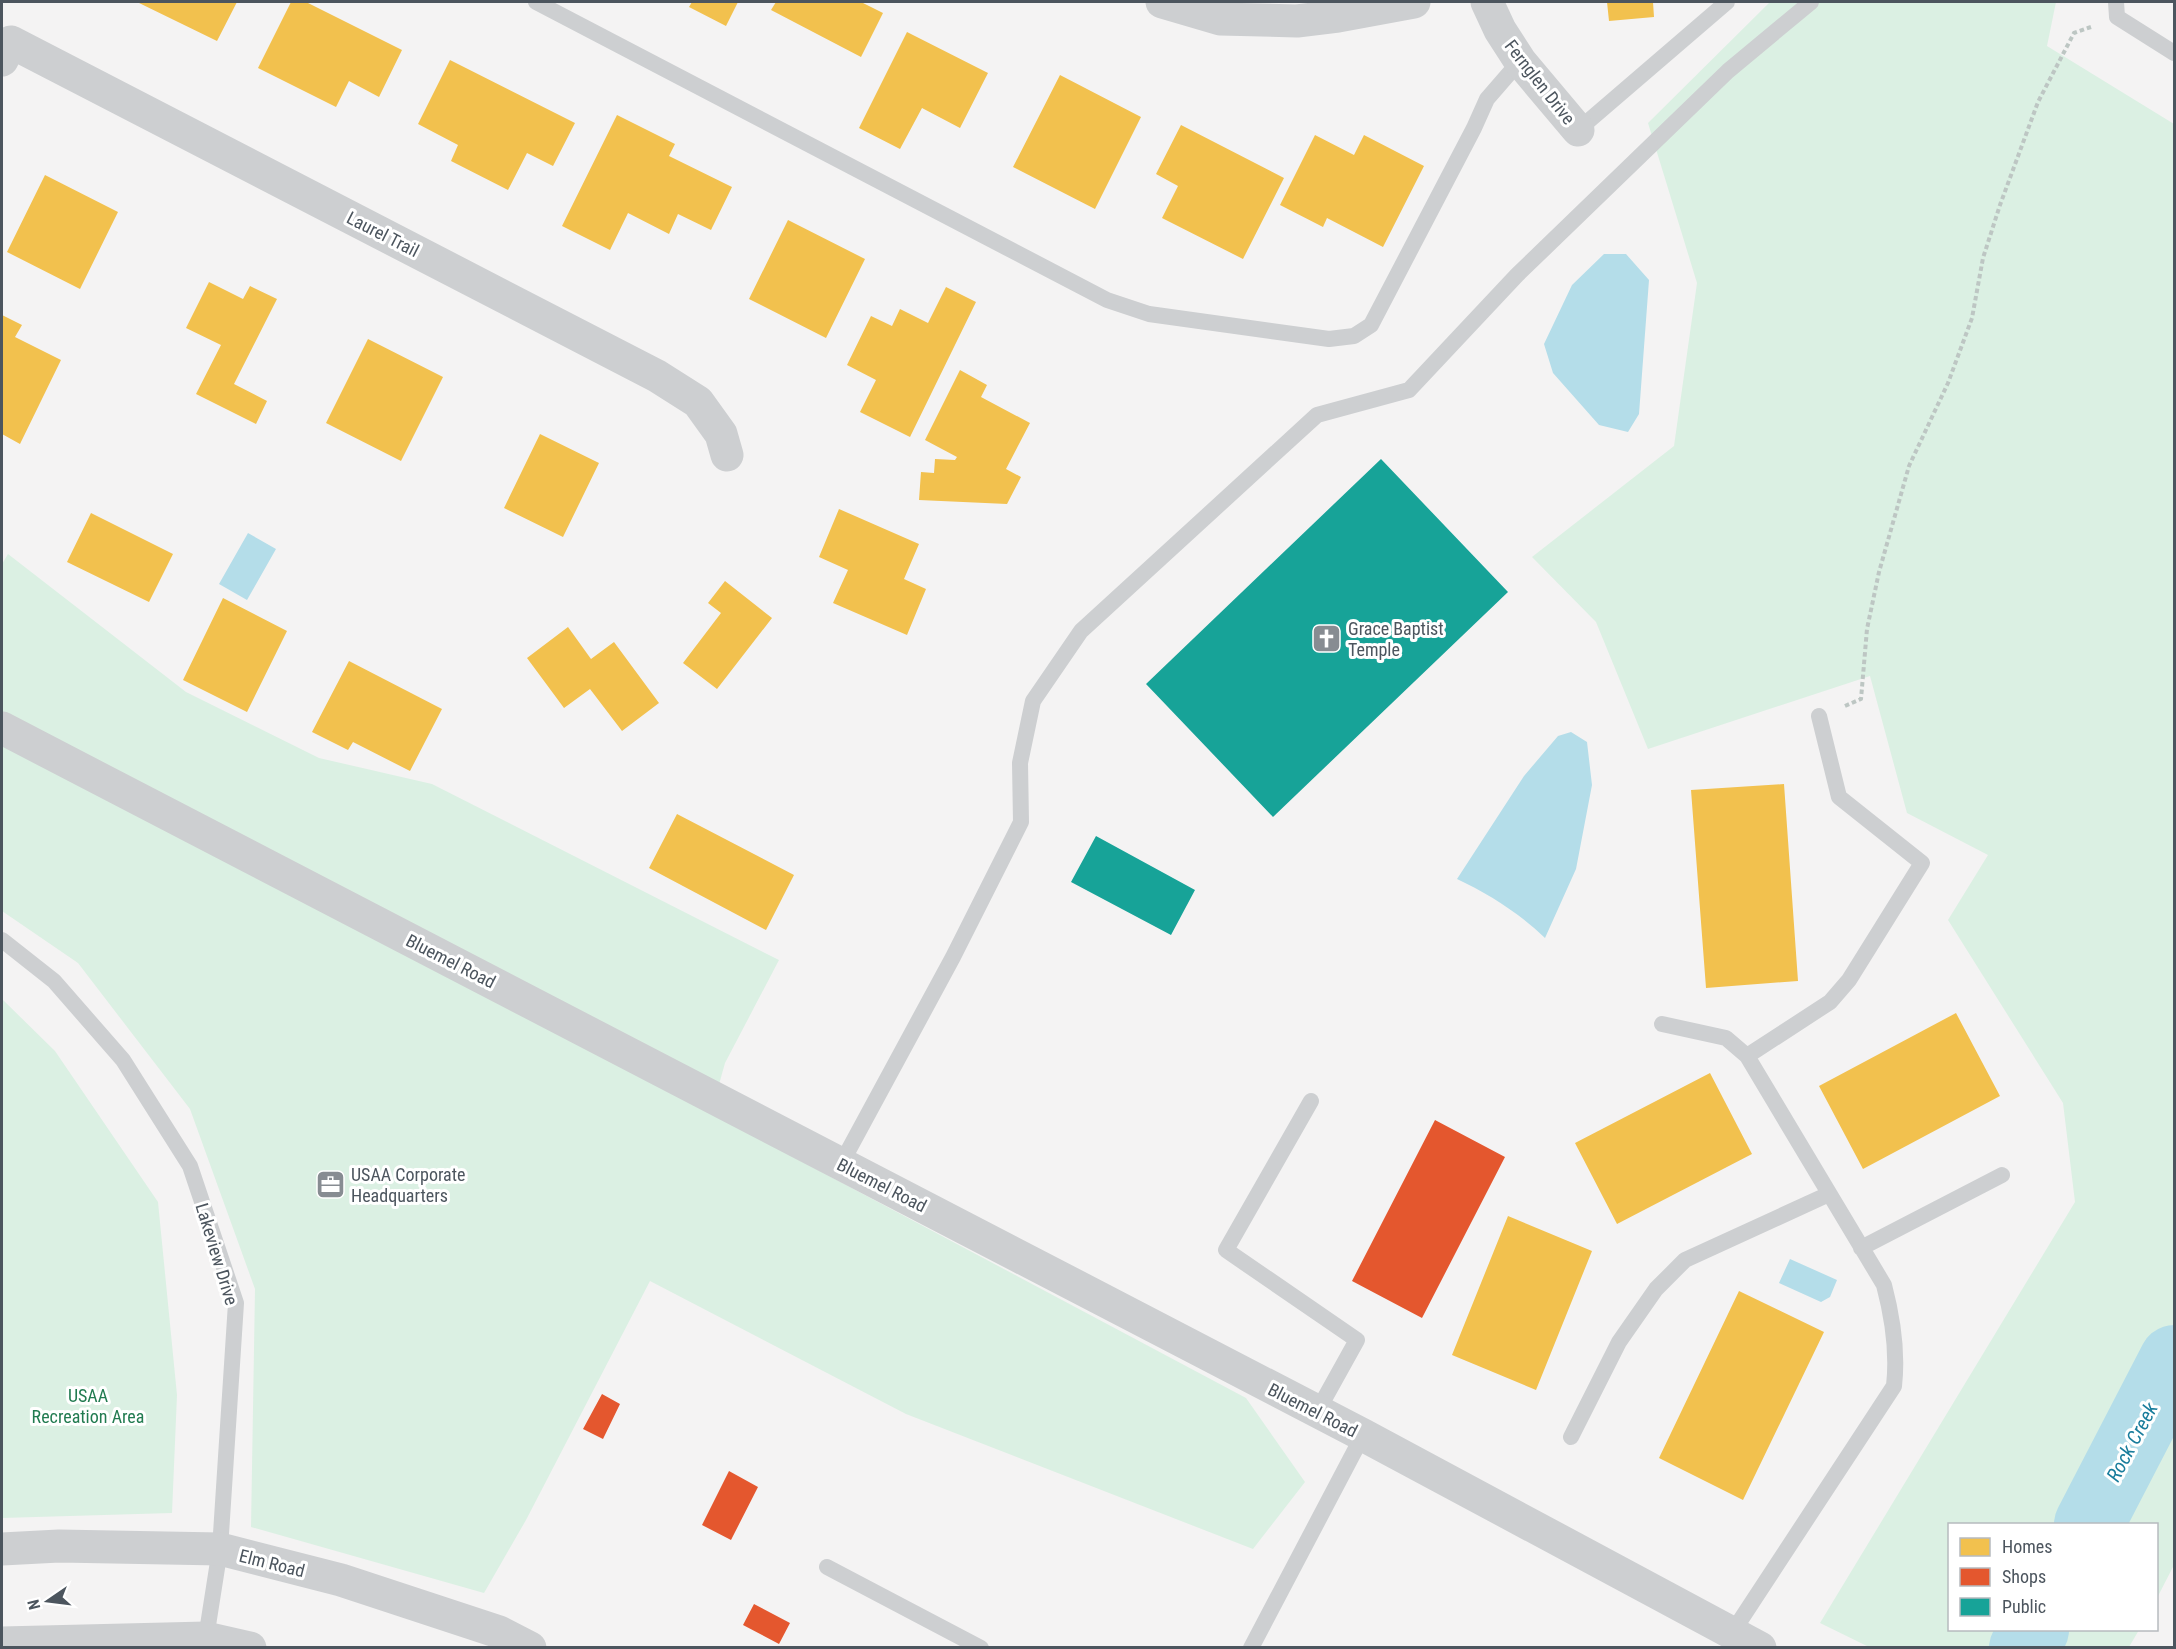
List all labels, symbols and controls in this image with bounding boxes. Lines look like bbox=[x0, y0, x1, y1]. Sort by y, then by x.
street label: Fernglen Drive bbox=[1501, 36, 1579, 128]
street label: Laurel Trail bbox=[343, 207, 423, 261]
place label: Grace Baptist Temple bbox=[1348, 618, 1444, 660]
church icon: Grace Baptist Temple bbox=[1311, 622, 1343, 654]
street label: Bluemel Road bbox=[403, 930, 499, 992]
street label: Bluemel Road bbox=[834, 1154, 930, 1216]
place label: USAA Corporate Headquarters bbox=[351, 1164, 466, 1206]
office icon: USAA Corporate Headquarters bbox=[314, 1168, 346, 1200]
street label: Lakeview Drive bbox=[192, 1201, 242, 1307]
street label: Bluemel Road bbox=[1265, 1379, 1361, 1441]
park label: USAA Recreation Area bbox=[32, 1385, 144, 1427]
water label: Rock Creek bbox=[2101, 1397, 2163, 1486]
legend bbox=[1948, 1523, 2158, 1631]
text: Homes bbox=[2002, 1536, 2052, 1557]
street label: Elm Road bbox=[237, 1545, 307, 1581]
text: Shops bbox=[2002, 1566, 2046, 1587]
north arrow bbox=[18, 1571, 78, 1631]
text: Public bbox=[2002, 1596, 2046, 1617]
text: N bbox=[24, 1597, 44, 1612]

